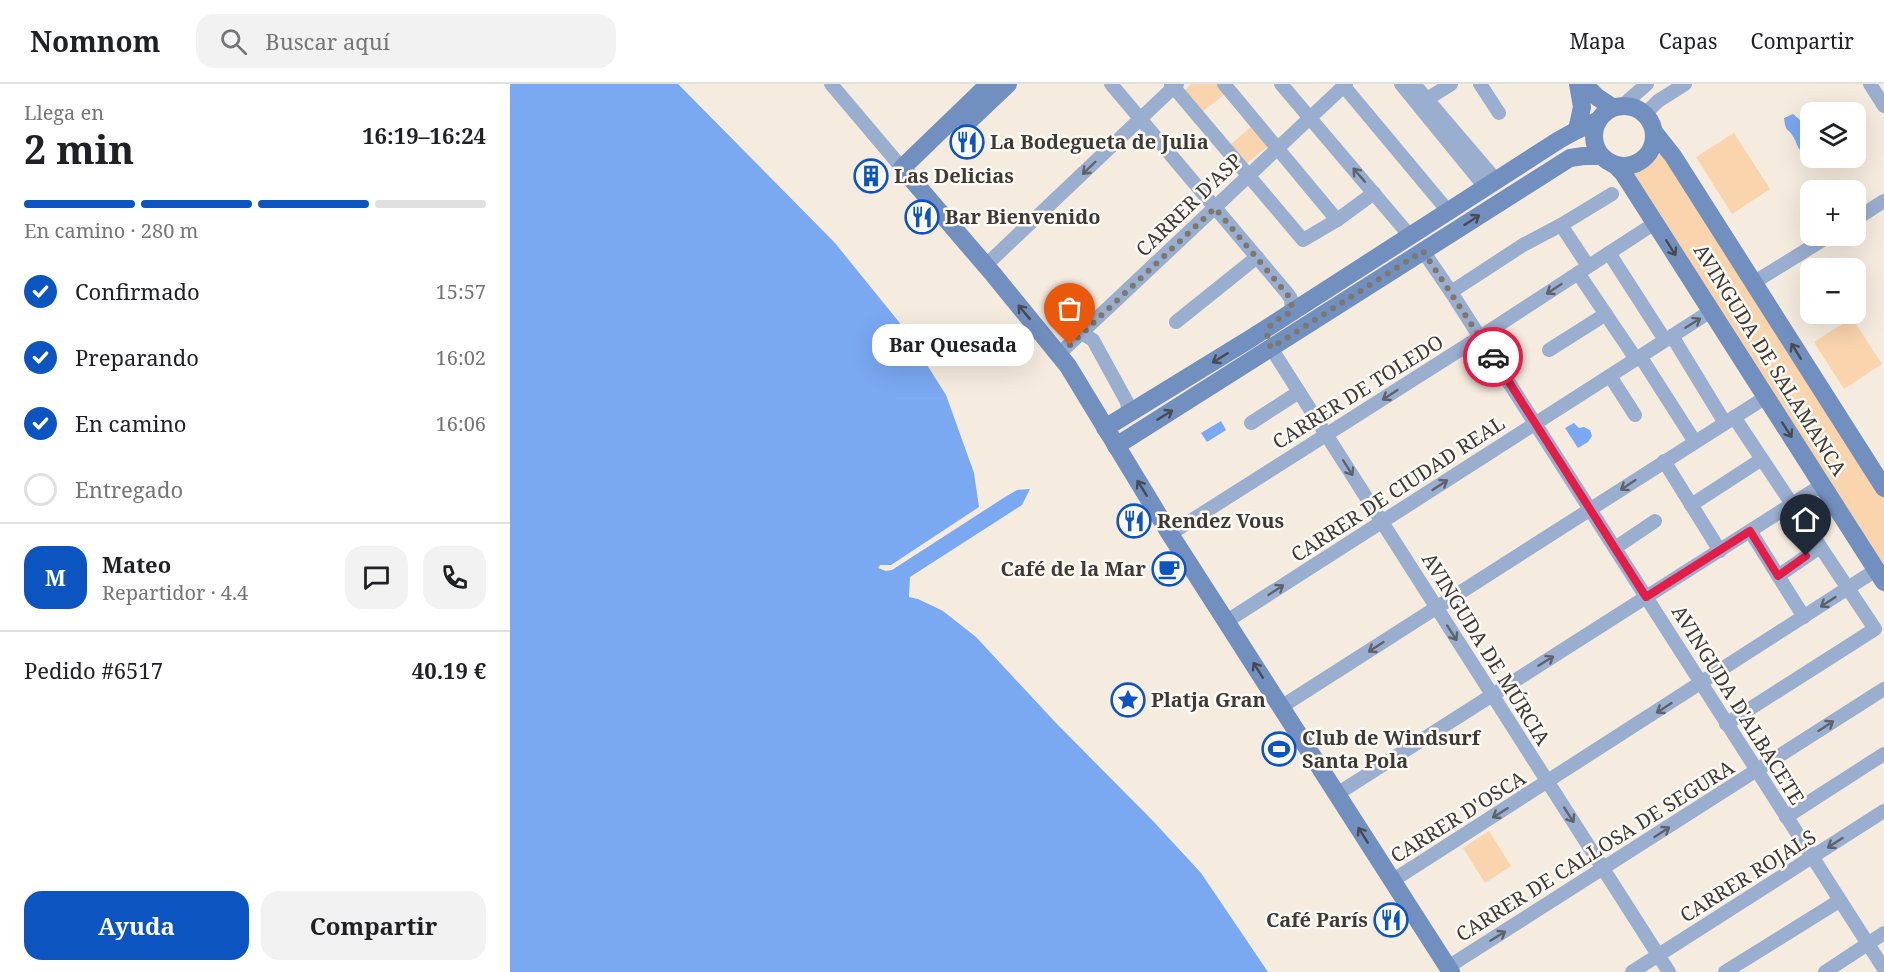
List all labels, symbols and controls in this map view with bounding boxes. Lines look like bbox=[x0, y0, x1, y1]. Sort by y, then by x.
search box bbox=[196, 14, 616, 68]
text: Nomnom bbox=[30, 22, 160, 60]
icon: search bbox=[217, 25, 250, 58]
text: Buscar aquí bbox=[265, 26, 390, 56]
text: Mapa bbox=[1569, 27, 1626, 55]
text: Capas bbox=[1659, 27, 1718, 55]
text: Compartir bbox=[1751, 27, 1854, 55]
text: Llega en bbox=[24, 99, 104, 126]
map controls bbox=[1800, 102, 1866, 324]
button: layers bbox=[1800, 102, 1866, 168]
text: 16:19–16:24 bbox=[362, 120, 486, 150]
text: 2 min bbox=[24, 122, 134, 175]
restaurant icon: La Bodegueta de Julia bbox=[949, 124, 985, 160]
place label: La Bodegueta de Julia bbox=[990, 128, 1209, 155]
street label: CARRER D'ASP bbox=[1130, 147, 1248, 262]
building icon: Las Delicias bbox=[853, 158, 889, 194]
one-way arrow bbox=[1082, 161, 1097, 175]
place label: Las Delicias bbox=[894, 162, 1014, 189]
one-way arrow bbox=[1352, 168, 1366, 183]
button: + bbox=[1800, 180, 1866, 246]
restaurant icon: Bar Bienvenido bbox=[904, 199, 940, 235]
place label: Bar Bienvenido bbox=[945, 203, 1101, 230]
one-way arrow bbox=[1463, 213, 1480, 225]
text: En camino · 280 m bbox=[24, 217, 198, 244]
one-way arrow bbox=[1666, 239, 1678, 256]
street label: AVINGUDA DE SALAMANCA bbox=[1688, 239, 1853, 482]
button: − bbox=[1800, 258, 1866, 324]
icon: check bbox=[24, 275, 57, 308]
text: Confirmado bbox=[75, 276, 200, 306]
text: 15:57 bbox=[436, 278, 486, 305]
pin bbox=[1044, 283, 1095, 345]
one-way arrow bbox=[1546, 283, 1562, 295]
icon: bag bbox=[1053, 292, 1086, 325]
one-way arrow bbox=[1017, 304, 1030, 320]
one-way arrow bbox=[1684, 316, 1701, 328]
callout: Bar Quesada bbox=[872, 324, 1034, 366]
courier bbox=[1463, 327, 1523, 387]
street label: CARRER DE TOLEDO bbox=[1267, 328, 1448, 455]
text: Bar Quesada bbox=[889, 331, 1017, 358]
icon: check bbox=[24, 341, 57, 374]
icon: car bbox=[1477, 341, 1510, 374]
text: Preparando bbox=[75, 342, 199, 372]
one-way arrow bbox=[1790, 343, 1802, 359]
text: 16:02 bbox=[436, 344, 486, 371]
one-way arrow bbox=[1211, 351, 1228, 364]
one-way arrow bbox=[1382, 389, 1399, 401]
icon: check bbox=[24, 407, 57, 440]
text: En camino bbox=[75, 408, 187, 438]
one-way arrow bbox=[1156, 409, 1173, 421]
street label: CARRER DE CIUDAD REAL bbox=[1286, 409, 1510, 568]
text: 16:06 bbox=[436, 410, 486, 437]
one-way arrow bbox=[1781, 422, 1794, 439]
one-way arrow bbox=[1342, 459, 1354, 476]
text: Entregado bbox=[75, 474, 183, 504]
one-way arrow bbox=[1432, 478, 1449, 491]
one-way arrow bbox=[1620, 479, 1637, 491]
one-way arrow bbox=[1135, 480, 1147, 497]
pin bbox=[1780, 494, 1831, 556]
restaurant icon: Rendez Vous bbox=[1116, 503, 1152, 539]
icon: home bbox=[1789, 503, 1822, 536]
place label: Rendez Vous bbox=[1157, 507, 1284, 534]
button: chat bbox=[345, 546, 408, 609]
button: phone bbox=[423, 546, 486, 609]
street label: AVINGUDA DE MÚRCIA bbox=[1416, 547, 1557, 751]
text: Mateo bbox=[102, 549, 171, 579]
cafe icon: Café de la Mar bbox=[1151, 551, 1187, 587]
place label: Café de la Mar bbox=[1000, 555, 1147, 582]
text: M bbox=[45, 562, 66, 592]
text: Repartidor · 4.4 bbox=[102, 579, 248, 606]
one-way arrow bbox=[1267, 584, 1284, 596]
one-way arrow bbox=[1819, 595, 1836, 608]
street label: AVINGUDA D'ALBACETE bbox=[1666, 600, 1811, 810]
one-way arrow bbox=[1446, 624, 1459, 641]
one-way arrow bbox=[1368, 641, 1385, 653]
text: Pedido #6517 bbox=[24, 655, 163, 685]
text: 40.19 € bbox=[412, 655, 486, 685]
one-way arrow bbox=[1537, 655, 1554, 668]
one-way arrow bbox=[1251, 662, 1263, 679]
place icon: Platja Gran bbox=[1110, 682, 1146, 718]
place label: Platja Gran bbox=[1151, 686, 1266, 713]
one-way arrow bbox=[1656, 702, 1673, 714]
one-way arrow bbox=[1818, 720, 1835, 733]
place label: Club de Windsurf Santa Pola bbox=[1302, 724, 1482, 774]
sports icon: Club de Windsurf Santa Pola bbox=[1261, 731, 1297, 767]
street label: CARRER DE CALLOSA DE SEGURA bbox=[1451, 753, 1740, 948]
street label: CARRER D'OSCA bbox=[1385, 764, 1531, 869]
one-way arrow bbox=[1562, 806, 1575, 823]
one-way arrow bbox=[1492, 807, 1509, 819]
street label: CARRER ROJALS bbox=[1675, 823, 1821, 928]
one-way arrow bbox=[1653, 825, 1670, 837]
one-way arrow bbox=[1356, 827, 1368, 844]
one-way arrow bbox=[1827, 838, 1844, 850]
button: Ayuda bbox=[24, 891, 249, 960]
button: Compartir bbox=[261, 891, 486, 960]
restaurant icon: Café París bbox=[1373, 902, 1409, 938]
place label: Café París bbox=[1266, 906, 1368, 933]
one-way arrow bbox=[1489, 930, 1505, 942]

